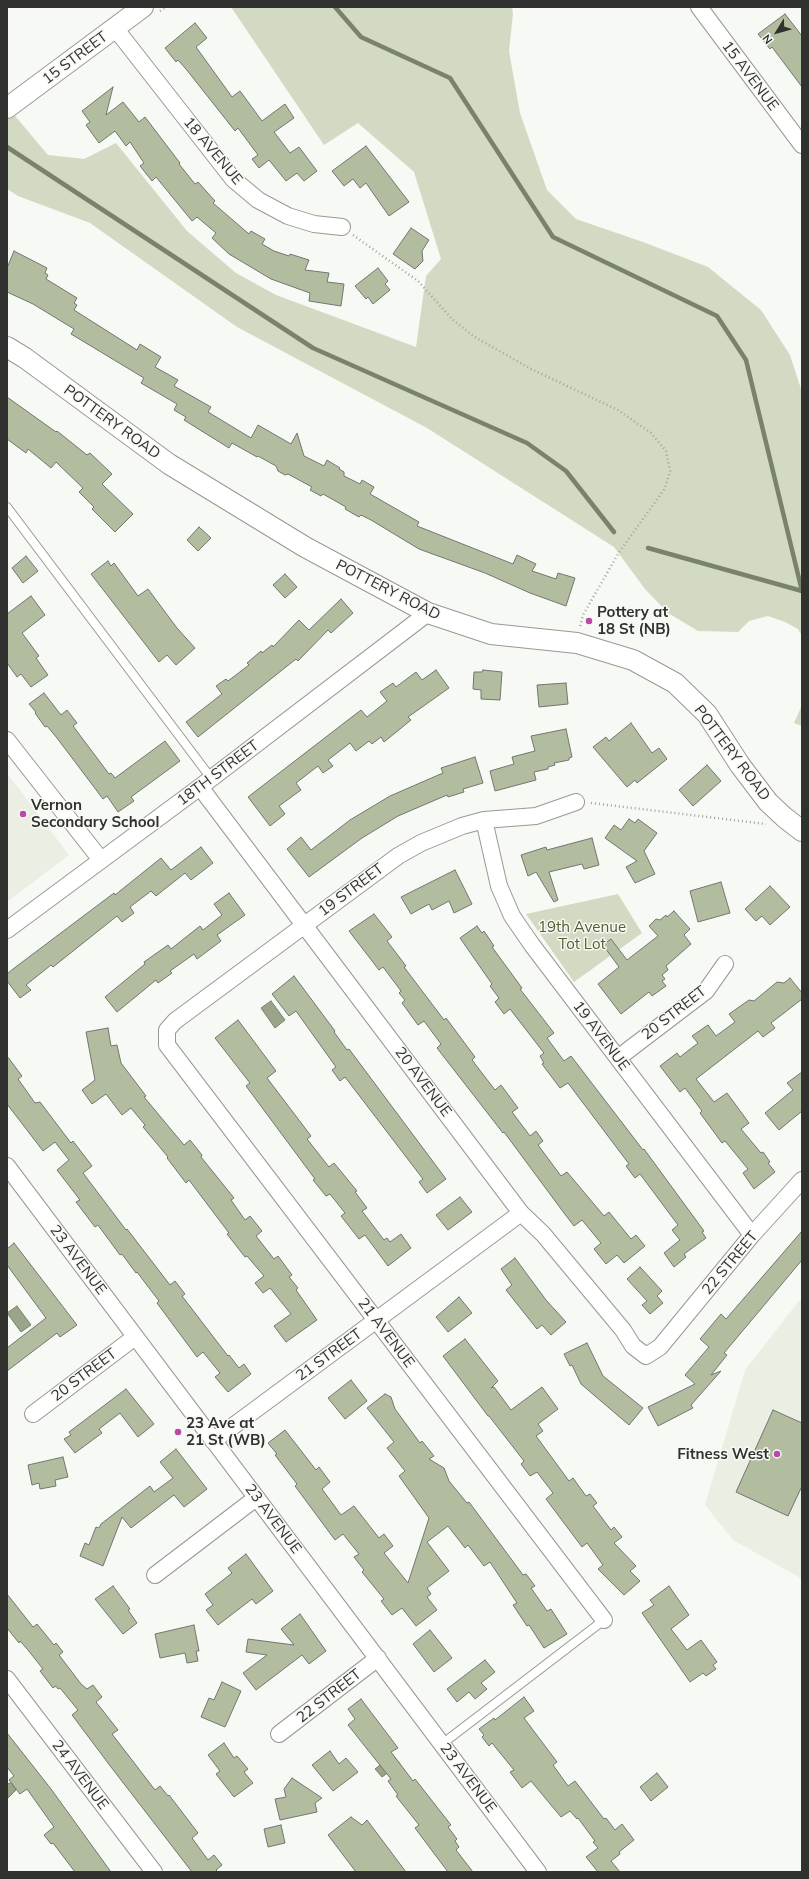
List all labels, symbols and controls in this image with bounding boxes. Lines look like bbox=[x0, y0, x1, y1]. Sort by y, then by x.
north arrow bbox=[757, 12, 797, 52]
street label: 15 STREET bbox=[39, 28, 111, 88]
street label: 15 AVENUE bbox=[718, 38, 782, 114]
street label: 18 AVENUE bbox=[180, 114, 246, 188]
street label: POTTERY ROAD bbox=[60, 381, 164, 463]
street label: POTTERY ROAD bbox=[333, 556, 443, 624]
place label: Pottery at 18 St (NB) bbox=[597, 603, 671, 638]
marker: Pottery at 18 St (NB) bbox=[584, 616, 594, 626]
street label: POTTERY ROAD bbox=[690, 702, 774, 804]
street label: 18TH STREET bbox=[174, 736, 262, 810]
place label: Vernon Secondary School bbox=[31, 796, 159, 831]
marker: Vernon Secondary School bbox=[18, 809, 28, 819]
street label: 19 STREET bbox=[315, 860, 387, 920]
park label: 19th Avenue Tot Lot bbox=[538, 918, 626, 953]
street label: 20 STREET bbox=[638, 982, 710, 1044]
street label: 19 AVENUE bbox=[569, 998, 633, 1074]
street label: 20 AVENUE bbox=[391, 1044, 455, 1120]
street label: 23 AVENUE bbox=[46, 1222, 110, 1298]
street label: 22 STREET bbox=[698, 1228, 762, 1298]
street label: 21 AVENUE bbox=[354, 1295, 418, 1371]
street label: 21 STREET bbox=[293, 1325, 365, 1385]
street label: 20 STREET bbox=[48, 1345, 120, 1405]
place label: 23 Ave at 21 St (WB) bbox=[186, 1414, 266, 1449]
marker: 23 Ave at 21 St (WB) bbox=[173, 1427, 183, 1437]
place label: Fitness West bbox=[677, 1445, 769, 1463]
marker: Fitness West bbox=[772, 1449, 782, 1459]
street label: 23 AVENUE bbox=[241, 1481, 305, 1557]
street label: 22 STREET bbox=[293, 1665, 365, 1727]
street label: 24 AVENUE bbox=[48, 1737, 112, 1813]
street label: 23 AVENUE bbox=[436, 1740, 500, 1816]

